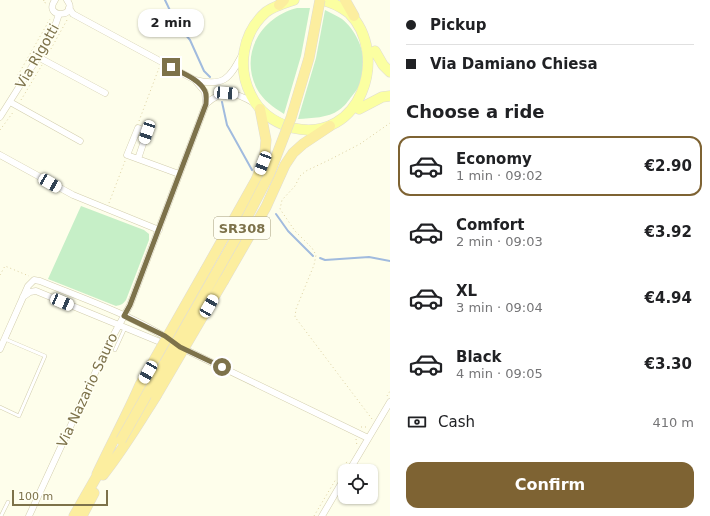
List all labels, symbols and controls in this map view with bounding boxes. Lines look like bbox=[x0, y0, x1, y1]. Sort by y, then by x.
callout: 2 min bbox=[138, 9, 204, 37]
text: 2 min bbox=[151, 15, 191, 30]
text: Pickup bbox=[430, 16, 486, 34]
street label: Via Rigotti bbox=[12, 21, 62, 91]
text: Via Damiano Chiesa bbox=[430, 55, 598, 73]
route end bbox=[162, 58, 180, 76]
car bbox=[214, 86, 238, 100]
text: Choose a ride bbox=[406, 101, 545, 122]
car bbox=[137, 119, 157, 145]
icon: car bbox=[408, 148, 444, 184]
car bbox=[253, 150, 273, 176]
text: Economy bbox=[456, 150, 532, 168]
text: €2.90 bbox=[645, 157, 692, 175]
text: 1 min · 09:02 bbox=[456, 168, 543, 183]
car bbox=[37, 172, 63, 194]
icon: car bbox=[408, 214, 444, 250]
text: Comfort bbox=[456, 216, 524, 234]
road number: SR308 bbox=[214, 217, 270, 239]
text: €3.92 bbox=[645, 223, 692, 241]
text: 2 min · 09:03 bbox=[456, 234, 543, 249]
icon: car bbox=[408, 280, 444, 316]
text: XL bbox=[456, 282, 477, 300]
text: €4.94 bbox=[645, 289, 692, 307]
car bbox=[49, 292, 75, 312]
car bbox=[198, 293, 220, 319]
text: 3 min · 09:04 bbox=[456, 300, 543, 315]
street label: Via Nazario Sauro bbox=[54, 330, 120, 450]
icon: car bbox=[408, 346, 444, 382]
text: Black bbox=[456, 348, 502, 366]
text: €3.30 bbox=[645, 355, 692, 373]
route start bbox=[213, 358, 231, 376]
car bbox=[137, 359, 159, 385]
text: 4 min · 09:05 bbox=[456, 366, 543, 381]
icon: cash bbox=[406, 411, 428, 433]
text: Cash bbox=[438, 413, 475, 431]
text: 410 m bbox=[652, 415, 694, 430]
button: Confirm bbox=[406, 462, 694, 508]
map controls bbox=[338, 464, 378, 504]
button: locate bbox=[338, 464, 378, 504]
scale bar bbox=[12, 488, 108, 507]
text: 100 m bbox=[18, 490, 53, 503]

